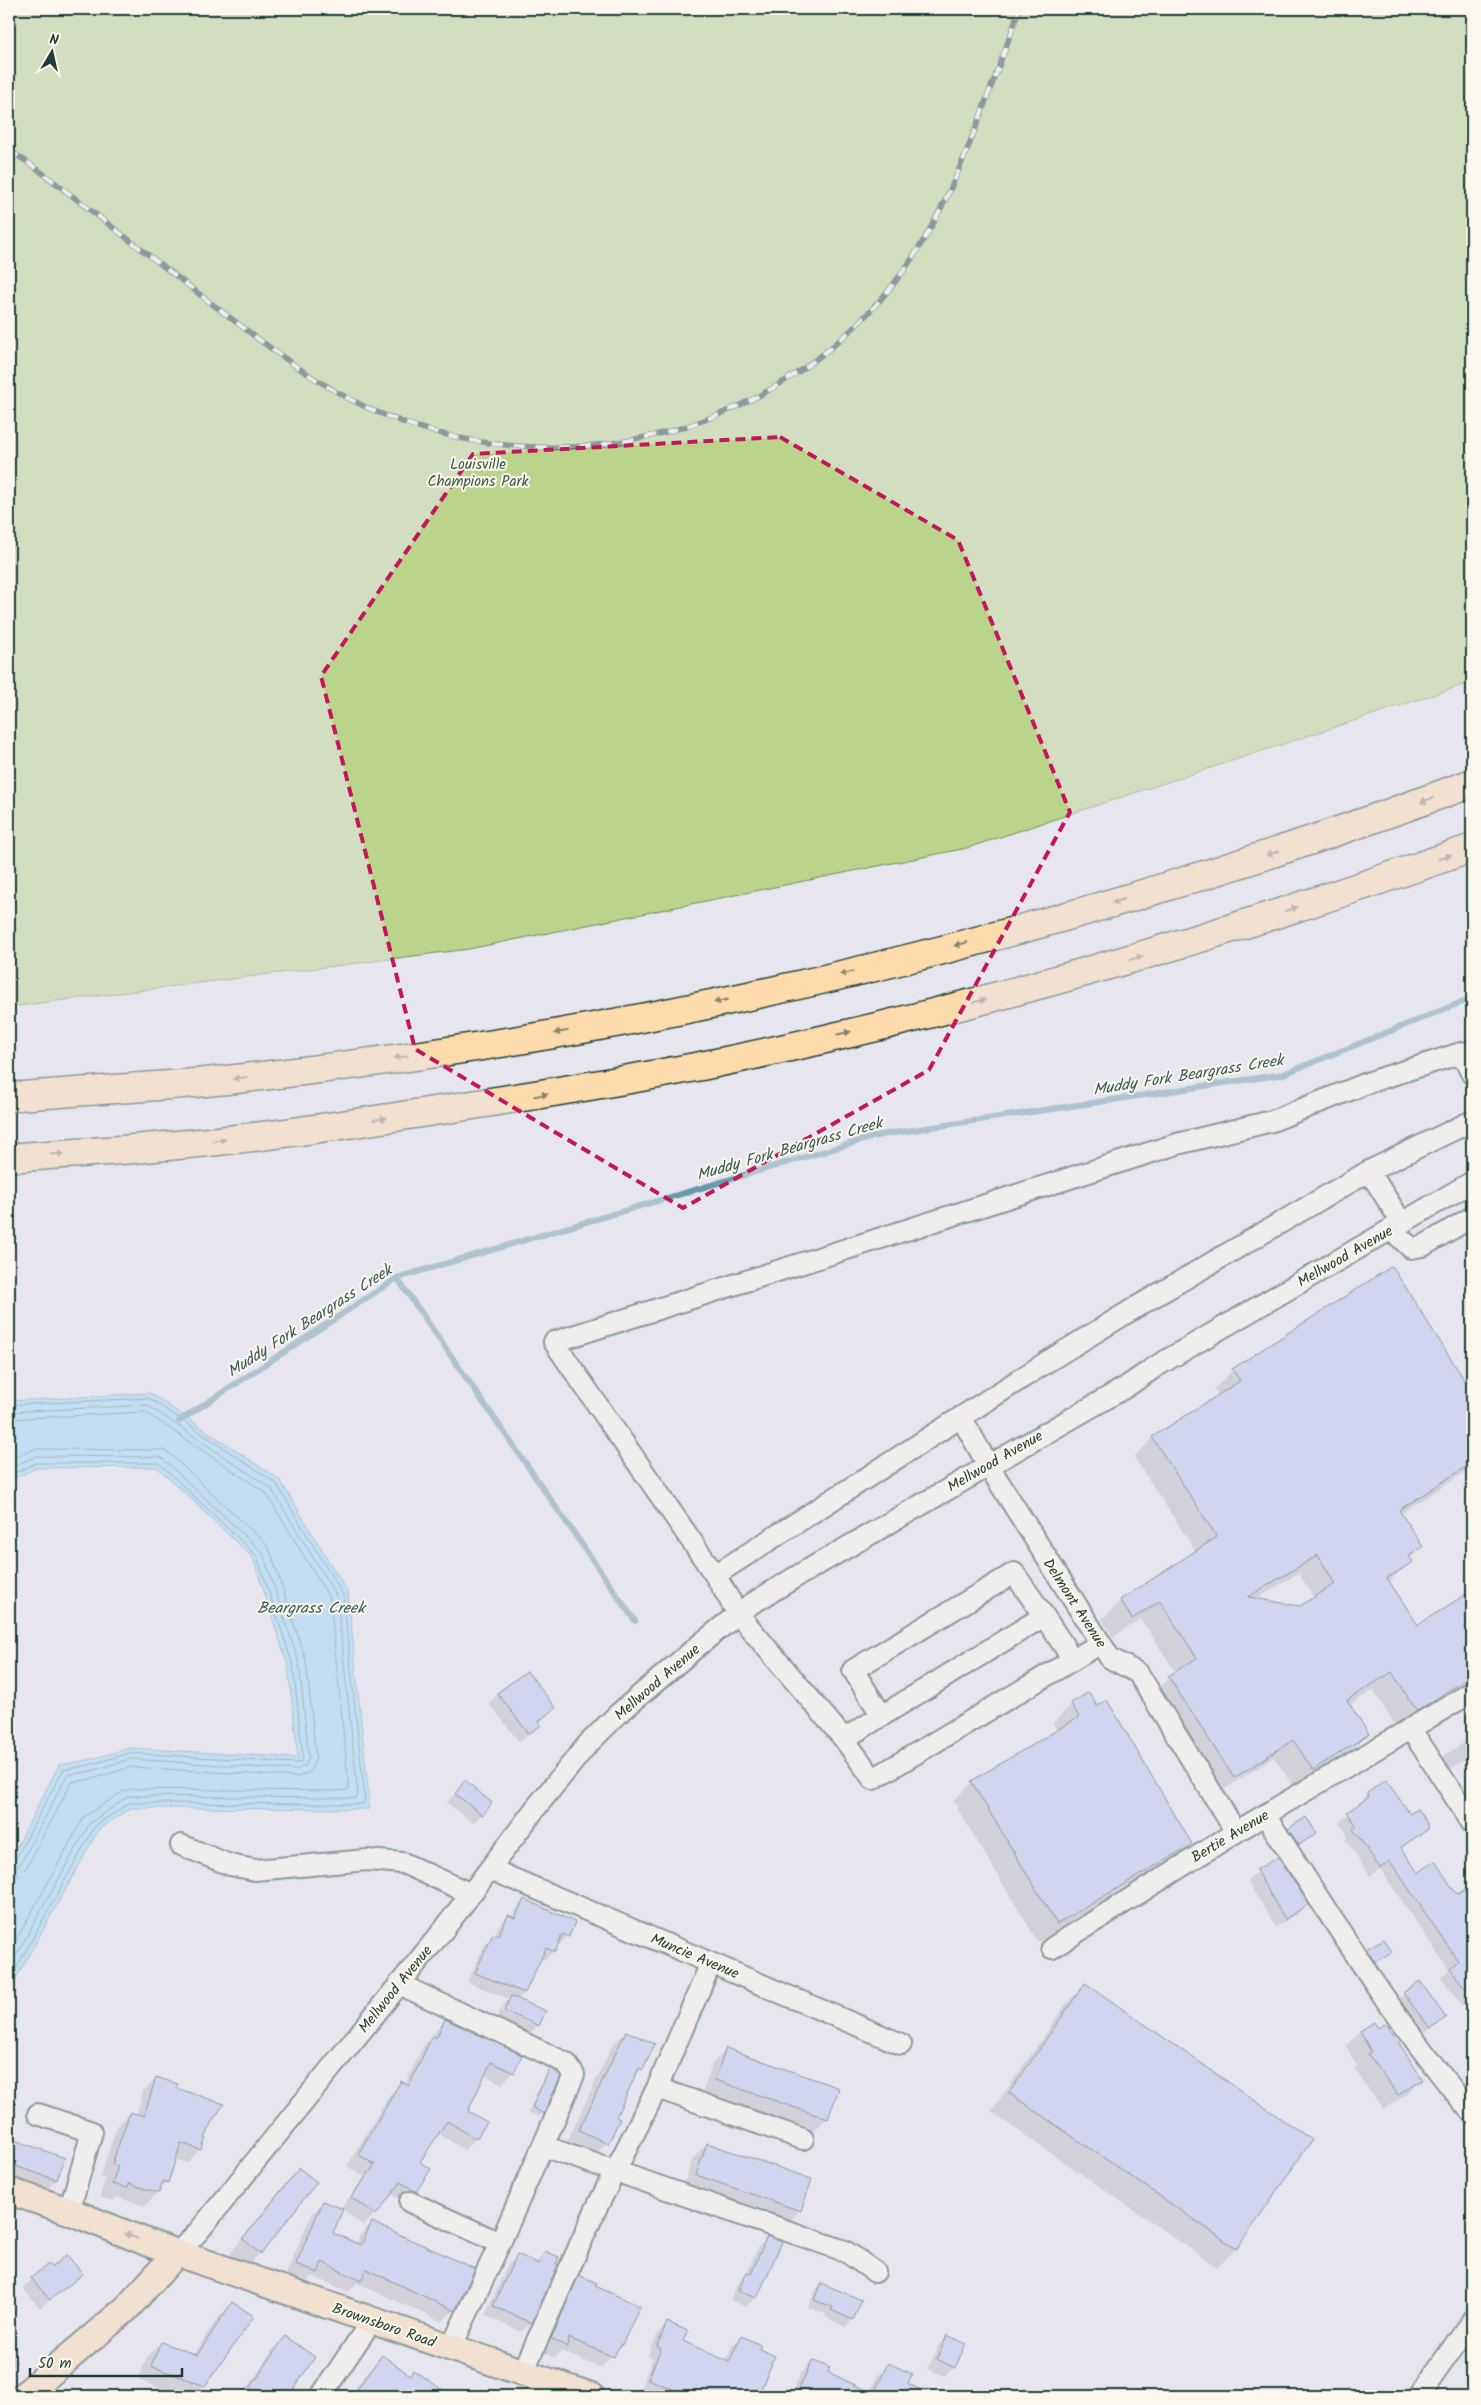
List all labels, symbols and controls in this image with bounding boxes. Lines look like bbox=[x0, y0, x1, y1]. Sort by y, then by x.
north arrow bbox=[28, 28, 78, 78]
text: N bbox=[48, 29, 60, 52]
park label: Louisville Champions Park bbox=[427, 453, 530, 494]
one-way arrow bbox=[1419, 797, 1434, 804]
one-way arrow bbox=[1265, 849, 1280, 857]
one-way arrow bbox=[1438, 853, 1453, 861]
one-way arrow bbox=[1110, 897, 1125, 905]
one-way arrow bbox=[1284, 905, 1299, 913]
one-way arrow bbox=[953, 940, 968, 948]
one-way arrow bbox=[1128, 954, 1143, 962]
one-way arrow bbox=[839, 969, 854, 977]
one-way arrow bbox=[713, 997, 728, 1005]
one-way arrow bbox=[972, 997, 987, 1005]
one-way arrow bbox=[553, 1029, 569, 1037]
one-way arrow bbox=[837, 1029, 852, 1037]
water label: Muddy Fork Beargrass Creek bbox=[1091, 1048, 1288, 1103]
one-way arrow bbox=[393, 1054, 409, 1062]
one-way arrow bbox=[231, 1074, 247, 1082]
one-way arrow bbox=[533, 1090, 549, 1098]
water label: Muddy Fork Beargrass Creek bbox=[693, 1110, 888, 1188]
one-way arrow bbox=[373, 1115, 389, 1123]
one-way arrow bbox=[212, 1136, 228, 1144]
one-way arrow bbox=[50, 1150, 66, 1158]
street label: Mellwood Avenue bbox=[1293, 1220, 1398, 1294]
water label: Muddy Fork Beargrass Creek bbox=[222, 1257, 399, 1384]
street label: Mellwood Avenue bbox=[943, 1425, 1048, 1499]
street label: Delmont Avenue bbox=[1036, 1554, 1112, 1653]
water label: Beargrass Creek bbox=[257, 1596, 367, 1621]
street label: Mellwood Avenue bbox=[609, 1638, 706, 1727]
street label: Bertie Avenue bbox=[1187, 1804, 1274, 1870]
street label: Muncie Avenue bbox=[647, 1927, 743, 1986]
street label: Mellwood Avenue bbox=[353, 1940, 439, 2039]
one-way arrow bbox=[124, 2232, 138, 2240]
street label: Brownsboro Road bbox=[329, 2297, 439, 2355]
scale bar bbox=[30, 2345, 182, 2377]
text: 50 m bbox=[38, 2352, 72, 2376]

